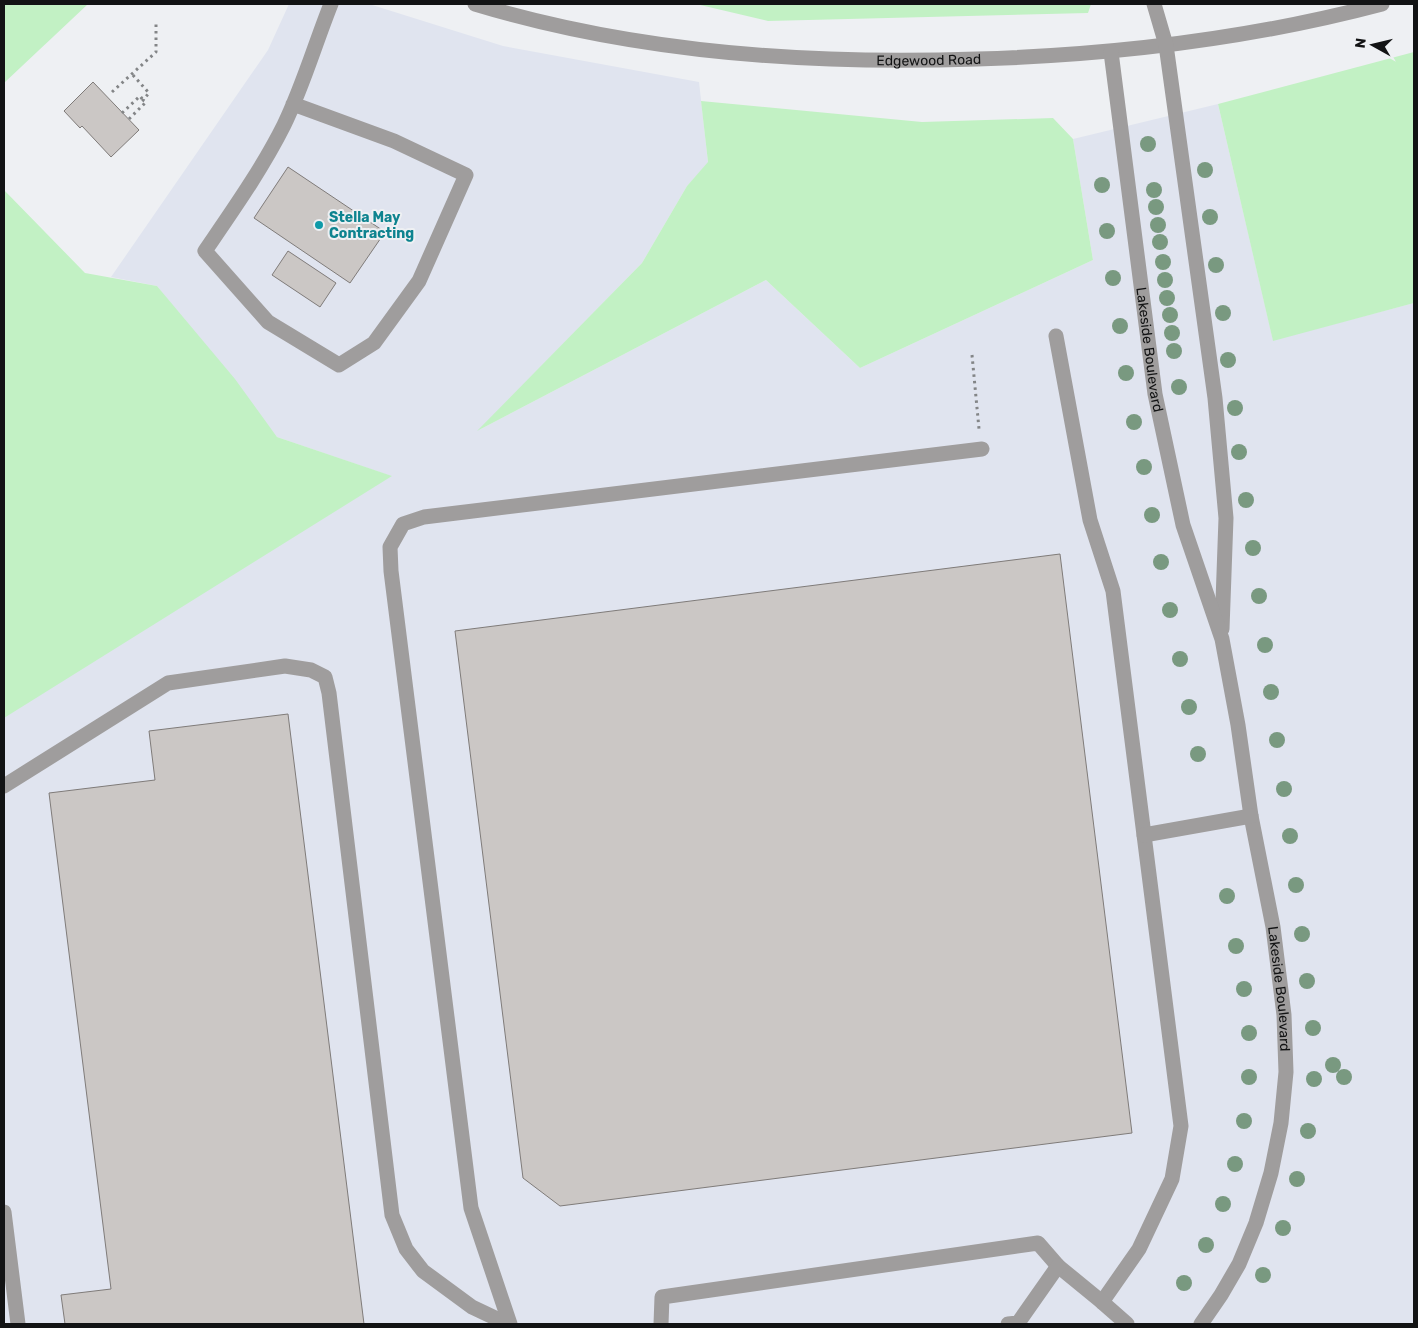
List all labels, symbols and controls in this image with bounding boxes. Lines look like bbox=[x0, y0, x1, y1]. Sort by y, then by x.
north arrow bbox=[1348, 20, 1398, 70]
text: N bbox=[1352, 37, 1370, 49]
street label: Edgewood Road bbox=[876, 51, 981, 69]
place label: Stella May Contracting bbox=[329, 209, 414, 242]
marker: Stella May Contracting bbox=[313, 219, 325, 231]
street label: Lakeside Boulevard bbox=[1132, 286, 1167, 414]
street label: Lakeside Boulevard bbox=[1264, 925, 1293, 1052]

